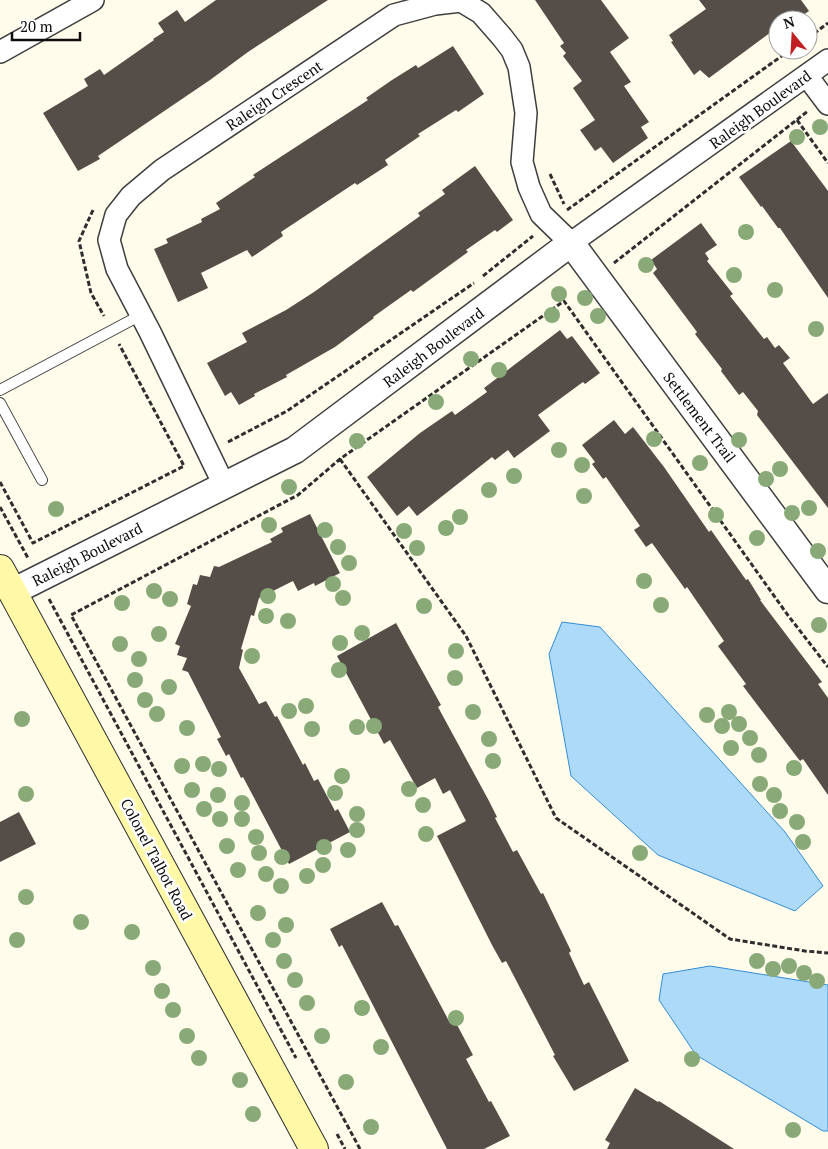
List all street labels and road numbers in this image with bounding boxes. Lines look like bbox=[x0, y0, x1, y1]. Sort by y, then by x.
street label: Raleigh Crescent bbox=[222, 55, 326, 135]
street label: Raleigh Boulevard bbox=[705, 65, 815, 153]
street label: Raleigh Boulevard bbox=[379, 303, 487, 391]
street label: Settlement Trail bbox=[659, 368, 741, 466]
street label: Raleigh Boulevard bbox=[28, 518, 146, 590]
street label: Colonel Talbot Road bbox=[116, 795, 198, 923]

